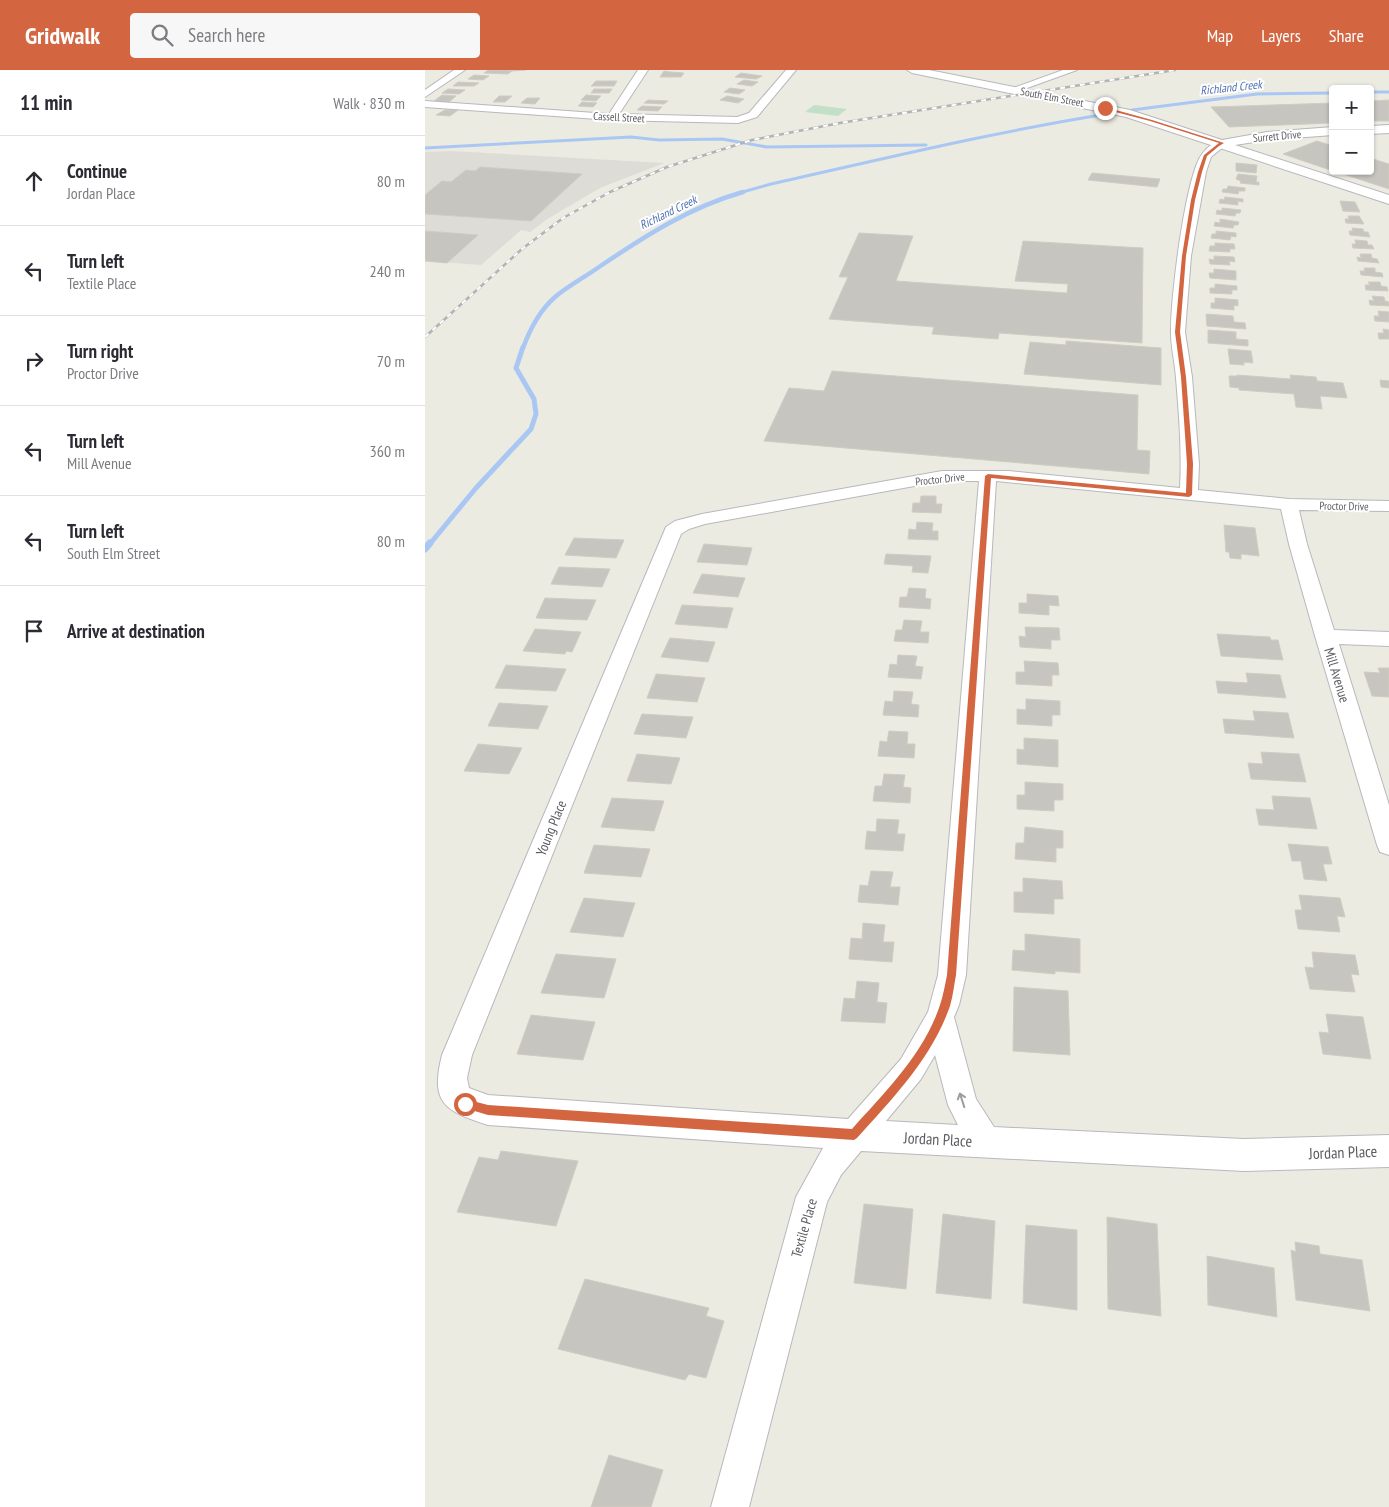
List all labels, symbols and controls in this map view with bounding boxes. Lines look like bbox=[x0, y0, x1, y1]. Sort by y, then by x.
search box bbox=[130, 13, 480, 58]
text: Gridwalk bbox=[25, 20, 100, 51]
icon: search bbox=[148, 21, 176, 49]
text: Search here bbox=[188, 23, 265, 47]
text: Map bbox=[1207, 24, 1233, 47]
text: Layers bbox=[1261, 24, 1301, 47]
text: Share bbox=[1329, 24, 1364, 47]
water label: Richland Creek bbox=[1200, 76, 1264, 98]
street label: South Elm Street bbox=[1019, 84, 1085, 110]
map controls bbox=[1329, 85, 1374, 175]
button: + bbox=[1329, 85, 1374, 130]
text: 11 min bbox=[20, 89, 72, 116]
text: Walk · 830 m bbox=[333, 93, 405, 113]
route end bbox=[1094, 97, 1117, 120]
street label: Cassell Street bbox=[593, 109, 645, 125]
street label: Surrett Drive bbox=[1252, 127, 1302, 145]
button: − bbox=[1329, 130, 1374, 175]
text: Continue bbox=[67, 159, 127, 183]
icon: ahead bbox=[20, 167, 48, 195]
text: 80 m bbox=[377, 171, 405, 191]
text: Jordan Place bbox=[67, 183, 135, 203]
water label: Richland Creek bbox=[637, 191, 700, 232]
text: Turn left bbox=[67, 249, 124, 273]
icon: left bbox=[20, 257, 48, 285]
text: 240 m bbox=[370, 261, 405, 281]
text: Textile Place bbox=[67, 273, 136, 293]
text: Turn right bbox=[67, 339, 133, 363]
icon: right bbox=[20, 347, 48, 375]
text: 70 m bbox=[377, 351, 405, 371]
text: Proctor Drive bbox=[67, 363, 139, 383]
text: Turn left bbox=[67, 429, 124, 453]
icon: left bbox=[20, 437, 48, 465]
text: 360 m bbox=[370, 441, 405, 461]
text: Mill Avenue bbox=[67, 453, 132, 473]
street label: Proctor Drive bbox=[915, 469, 966, 489]
street label: Proctor Drive bbox=[1319, 499, 1369, 513]
text: Turn left bbox=[67, 519, 124, 543]
icon: left bbox=[20, 527, 48, 555]
text: 80 m bbox=[377, 531, 405, 551]
text: South Elm Street bbox=[67, 543, 160, 563]
icon: arrive bbox=[20, 617, 48, 645]
text: Arrive at destination bbox=[67, 619, 205, 643]
street label: Mill Avenue bbox=[1320, 645, 1354, 705]
street label: Young Place bbox=[532, 797, 570, 858]
one-way arrow bbox=[956, 1092, 966, 1108]
route start bbox=[454, 1093, 477, 1116]
street label: Jordan Place bbox=[902, 1127, 973, 1151]
street label: Jordan Place bbox=[1308, 1141, 1377, 1163]
street label: Textile Place bbox=[787, 1196, 821, 1260]

